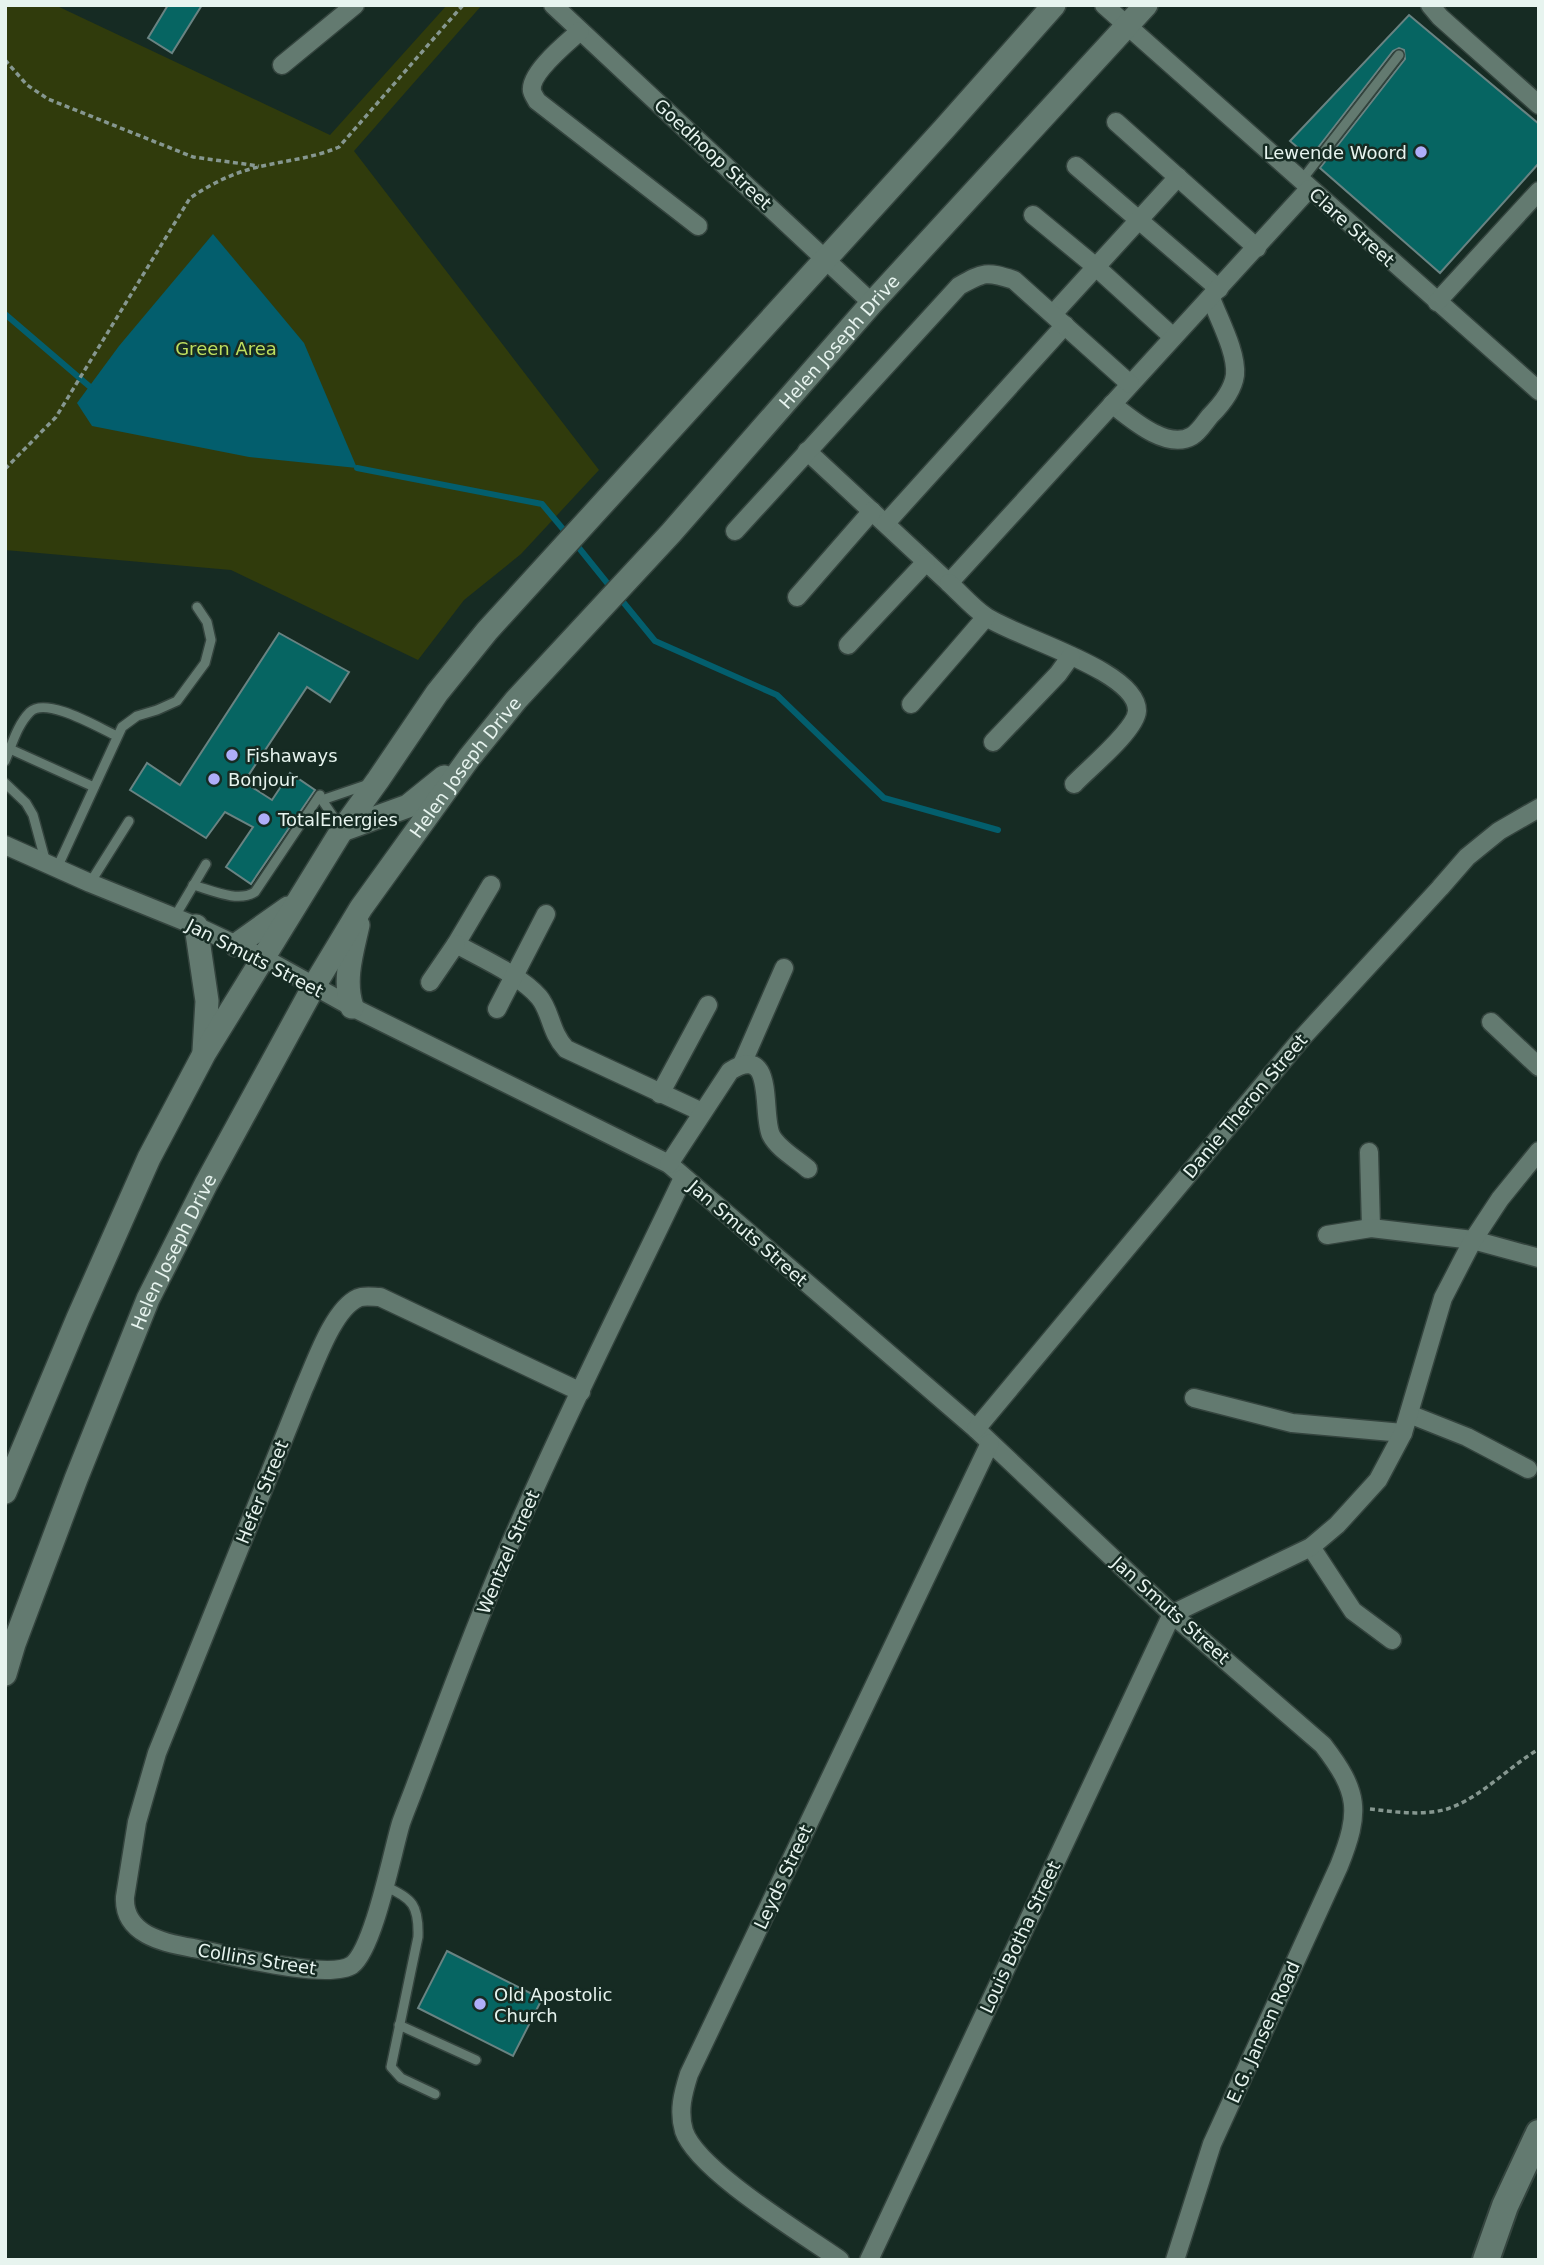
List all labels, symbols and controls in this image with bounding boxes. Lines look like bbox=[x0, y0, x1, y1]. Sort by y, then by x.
street label: Goedhoop Street bbox=[650, 94, 776, 214]
place label: Lewende Woord bbox=[1264, 142, 1407, 163]
marker: Lewende Woord bbox=[1413, 144, 1429, 160]
street label: Clare Street bbox=[1305, 183, 1399, 271]
street label: Helen Joseph Drive bbox=[774, 270, 903, 413]
park label: Green Area bbox=[175, 338, 277, 359]
street label: Helen Joseph Drive bbox=[405, 692, 525, 842]
place label: Fishaways bbox=[246, 745, 338, 766]
marker: Fishaways bbox=[224, 747, 240, 763]
place label: Bonjour bbox=[228, 769, 298, 790]
marker: Bonjour bbox=[206, 771, 222, 787]
place label: TotalEnergies bbox=[277, 809, 398, 830]
marker: TotalEnergies bbox=[256, 811, 272, 827]
street label: Jan Smuts Street bbox=[182, 914, 327, 1002]
street label: Danie Theron Street bbox=[1179, 1030, 1311, 1182]
street label: Helen Joseph Drive bbox=[126, 1170, 220, 1333]
street label: Jan Smuts Street bbox=[683, 1175, 812, 1290]
street label: Hefer Street bbox=[232, 1437, 292, 1547]
street label: Wentzel Street bbox=[473, 1487, 543, 1617]
street label: Jan Smuts Street bbox=[1107, 1551, 1234, 1668]
street label: Leyds Street bbox=[750, 1822, 816, 1932]
street label: Louis Botha Street bbox=[976, 1858, 1064, 2016]
street label: Collins Street bbox=[196, 1939, 318, 1979]
street label: E.G. Jansen Road bbox=[1222, 1958, 1304, 2106]
place label: Old Apostolic Church bbox=[494, 1984, 612, 2026]
marker: Old Apostolic Church bbox=[472, 1996, 488, 2012]

